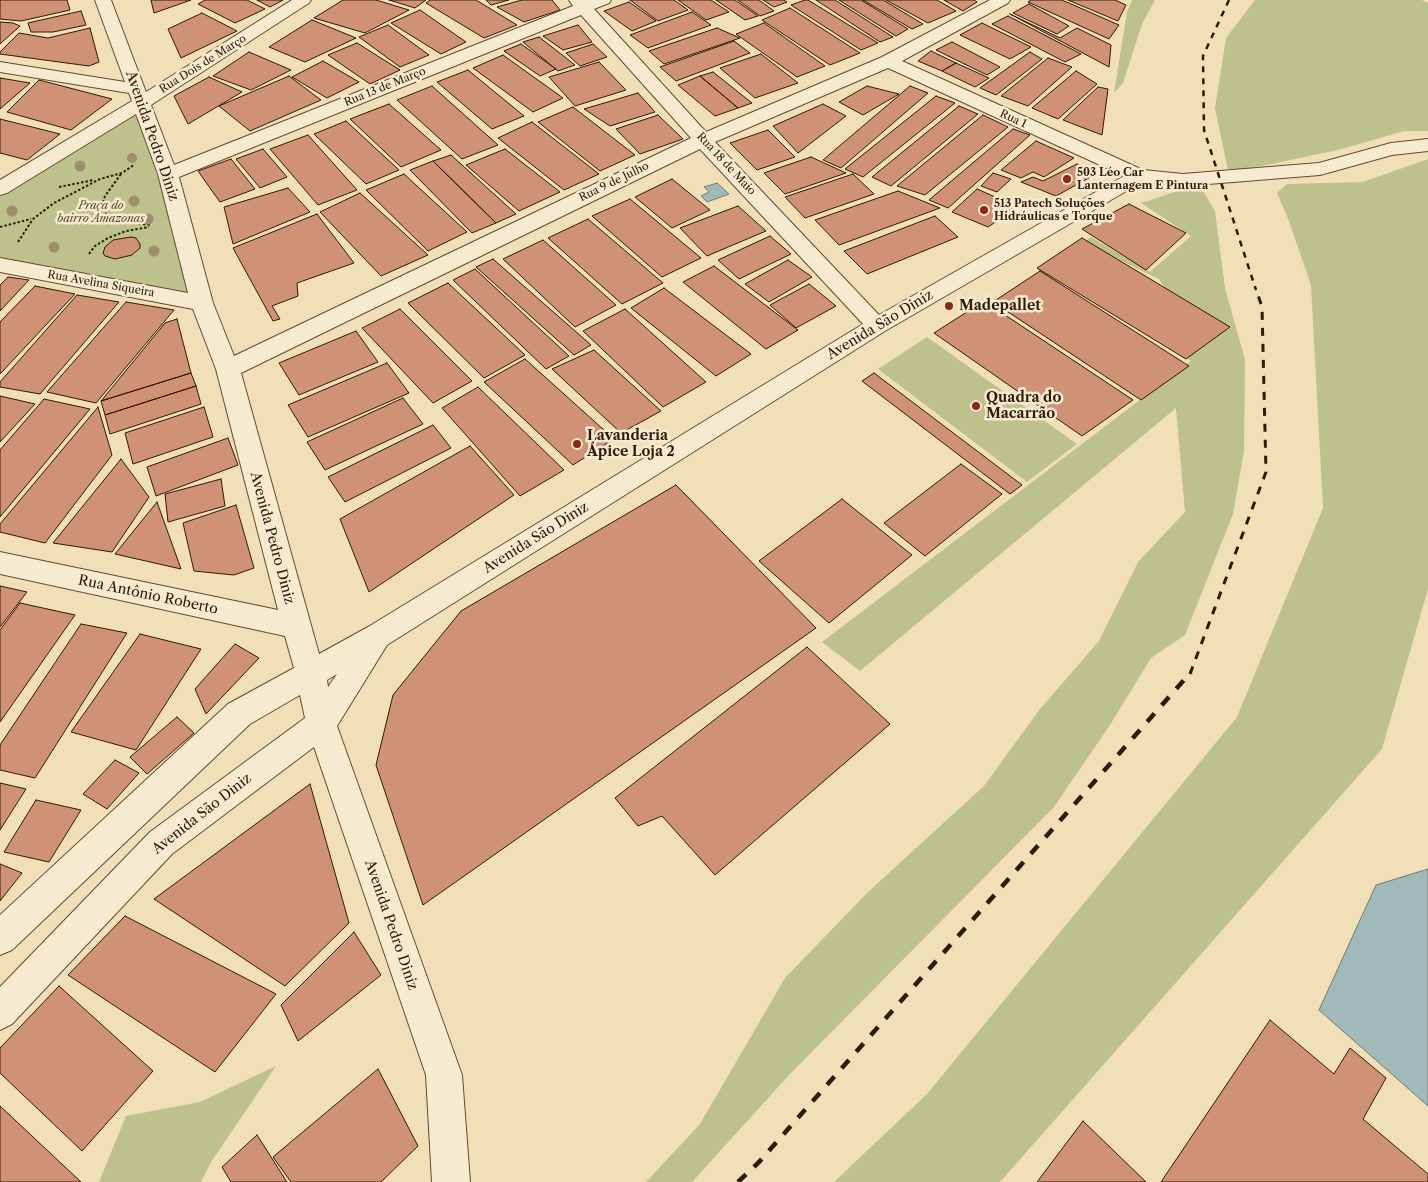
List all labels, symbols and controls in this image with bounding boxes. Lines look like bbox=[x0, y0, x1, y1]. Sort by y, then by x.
street label: Rua Dois de Março bbox=[157, 32, 249, 96]
street label: Rua 13 de Março bbox=[342, 65, 428, 109]
street label: Avenida Pedro Diniz bbox=[122, 69, 182, 203]
street label: Rua 1 bbox=[997, 107, 1029, 131]
street label: Rua 18 de Maio bbox=[694, 130, 758, 198]
street label: Rua 9 de Julho bbox=[577, 159, 651, 205]
place label: 503 Léo Car Lanternagem E Pintura bbox=[1077, 166, 1208, 192]
marker: 503 Léo Car Lanternagem E Pintura bbox=[1061, 173, 1073, 185]
place label: 513 Patech Soluções Hidráulicas e Torque bbox=[994, 197, 1112, 223]
park label: Praça do bairro Amazonas bbox=[57, 199, 145, 225]
marker: 513 Patech Soluções Hidráulicas e Torque bbox=[978, 204, 990, 216]
street label: Rua Avelina Siqueira bbox=[47, 268, 155, 300]
street label: Avenida São Diniz bbox=[824, 287, 936, 363]
place label: Madepallet bbox=[959, 298, 1041, 314]
marker: Madepallet bbox=[943, 300, 955, 312]
place label: Quadra do Macarrão bbox=[986, 390, 1061, 422]
marker: Quadra do Macarrão bbox=[970, 400, 982, 412]
place label: Lavanderia Ápice Loja 2 bbox=[587, 428, 675, 461]
marker: Lavanderia Ápice Loja 2 bbox=[571, 438, 583, 450]
street label: Avenida Pedro Diniz bbox=[246, 470, 298, 606]
street label: Avenida São Diniz bbox=[480, 499, 592, 577]
street label: Rua Antônio Roberto bbox=[77, 572, 219, 618]
street label: Avenida São Diniz bbox=[149, 770, 255, 858]
street label: Avenida Pedro Diniz bbox=[361, 858, 421, 992]

